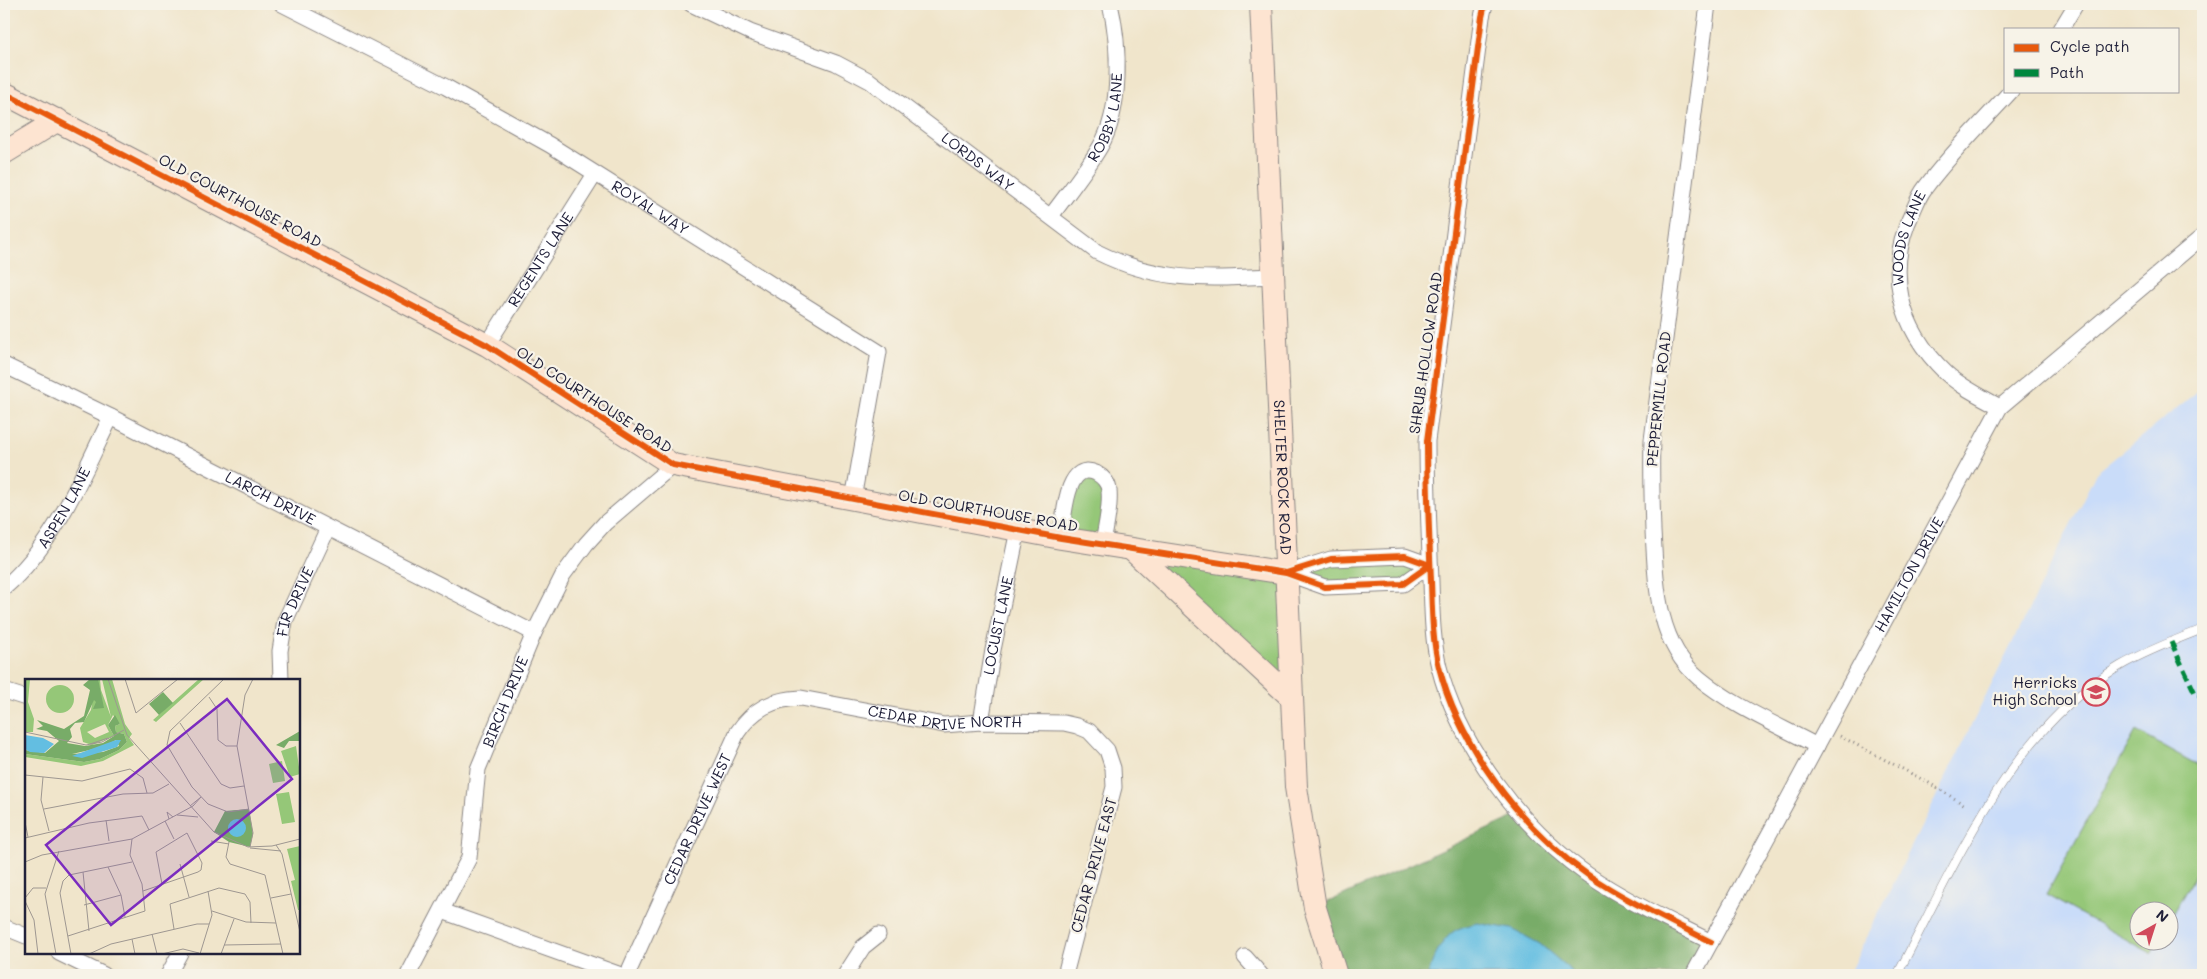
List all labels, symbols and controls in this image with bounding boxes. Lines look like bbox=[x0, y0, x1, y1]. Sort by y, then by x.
legend bbox=[2004, 28, 2180, 92]
text: Cycle path bbox=[2050, 36, 2129, 56]
text: Path bbox=[2050, 62, 2084, 82]
street label: ROBBY LANE bbox=[1082, 72, 1126, 165]
street label: LORDS WAY bbox=[938, 127, 1019, 195]
street label: OLD COURTHOUSE ROAD bbox=[155, 149, 326, 252]
street label: ROYAL WAY bbox=[608, 175, 693, 239]
street label: WOODS LANE bbox=[1887, 186, 1930, 287]
street label: REGENTS LANE bbox=[503, 207, 578, 310]
street label: SHRUB HOLLOW ROAD bbox=[1404, 271, 1446, 435]
street label: PEPPERMILL ROAD bbox=[1641, 330, 1675, 467]
street label: OLD COURTHOUSE ROAD bbox=[513, 341, 676, 457]
street label: SHELTER ROCK ROAD bbox=[1270, 399, 1297, 556]
street label: ASPEN LANE bbox=[32, 463, 94, 552]
street label: LARCH DRIVE bbox=[222, 466, 320, 529]
street label: OLD COURTHOUSE ROAD bbox=[897, 484, 1080, 536]
street label: HAMILTON DRIVE bbox=[1869, 513, 1948, 636]
street label: FIR DRIVE bbox=[272, 563, 318, 638]
street label: LOCUST LANE bbox=[978, 574, 1017, 676]
street label: BIRCH DRIVE bbox=[477, 653, 532, 750]
place label: Herricks High School bbox=[1992, 672, 2077, 709]
school or university icon: Herricks High School bbox=[2081, 677, 2111, 707]
inset map bbox=[25, 679, 300, 954]
street label: CEDAR DRIVE NORTH bbox=[866, 700, 1022, 734]
street label: CEDAR DRIVE WEST bbox=[658, 750, 735, 888]
street label: CEDAR DRIVE EAST bbox=[1065, 795, 1121, 935]
north arrow bbox=[2130, 902, 2180, 952]
text: N bbox=[2152, 905, 2173, 926]

